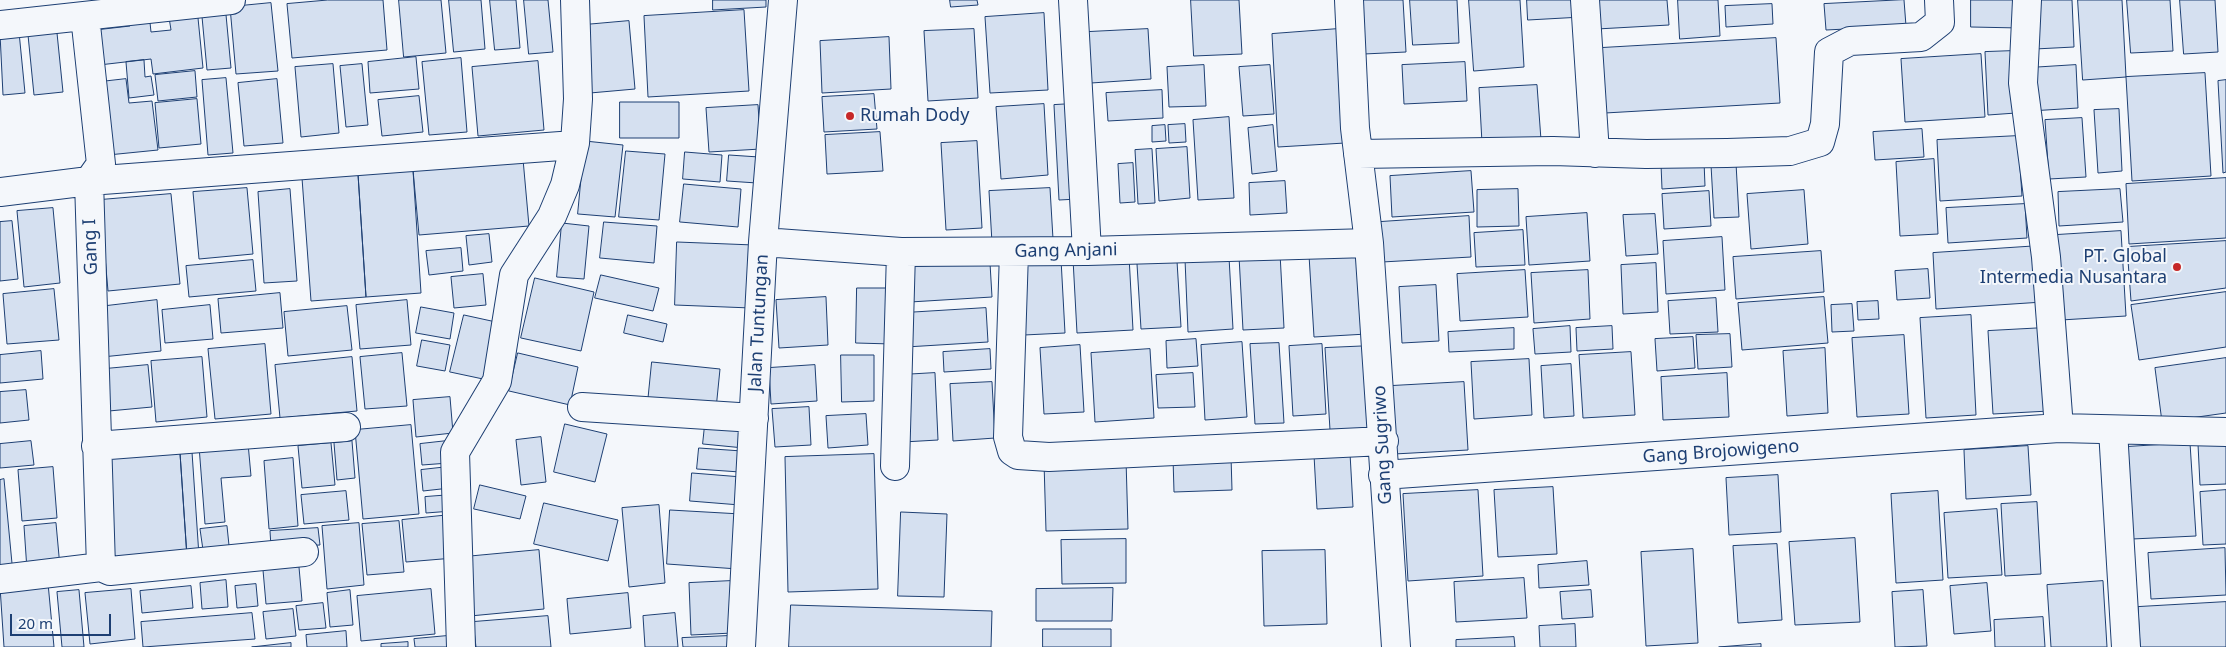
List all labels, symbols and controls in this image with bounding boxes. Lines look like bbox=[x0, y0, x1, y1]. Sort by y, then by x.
place label: Rumah Dody bbox=[860, 105, 969, 127]
marker: Rumah Dody bbox=[844, 110, 856, 122]
street label: Gang I bbox=[79, 219, 103, 275]
street label: Gang Anjani bbox=[1014, 239, 1118, 263]
place label: PT. Global Intermedia Nusantara bbox=[1980, 246, 2167, 288]
street label: Jalan Tuntungan bbox=[745, 254, 773, 392]
marker: PT. Global Intermedia Nusantara bbox=[2171, 261, 2183, 273]
street label: Gang Sugriwo bbox=[1369, 385, 1397, 505]
street label: Gang Brojowigeno bbox=[1642, 436, 1800, 468]
scale bar bbox=[12, 604, 114, 636]
text: 20 m bbox=[18, 613, 53, 633]

